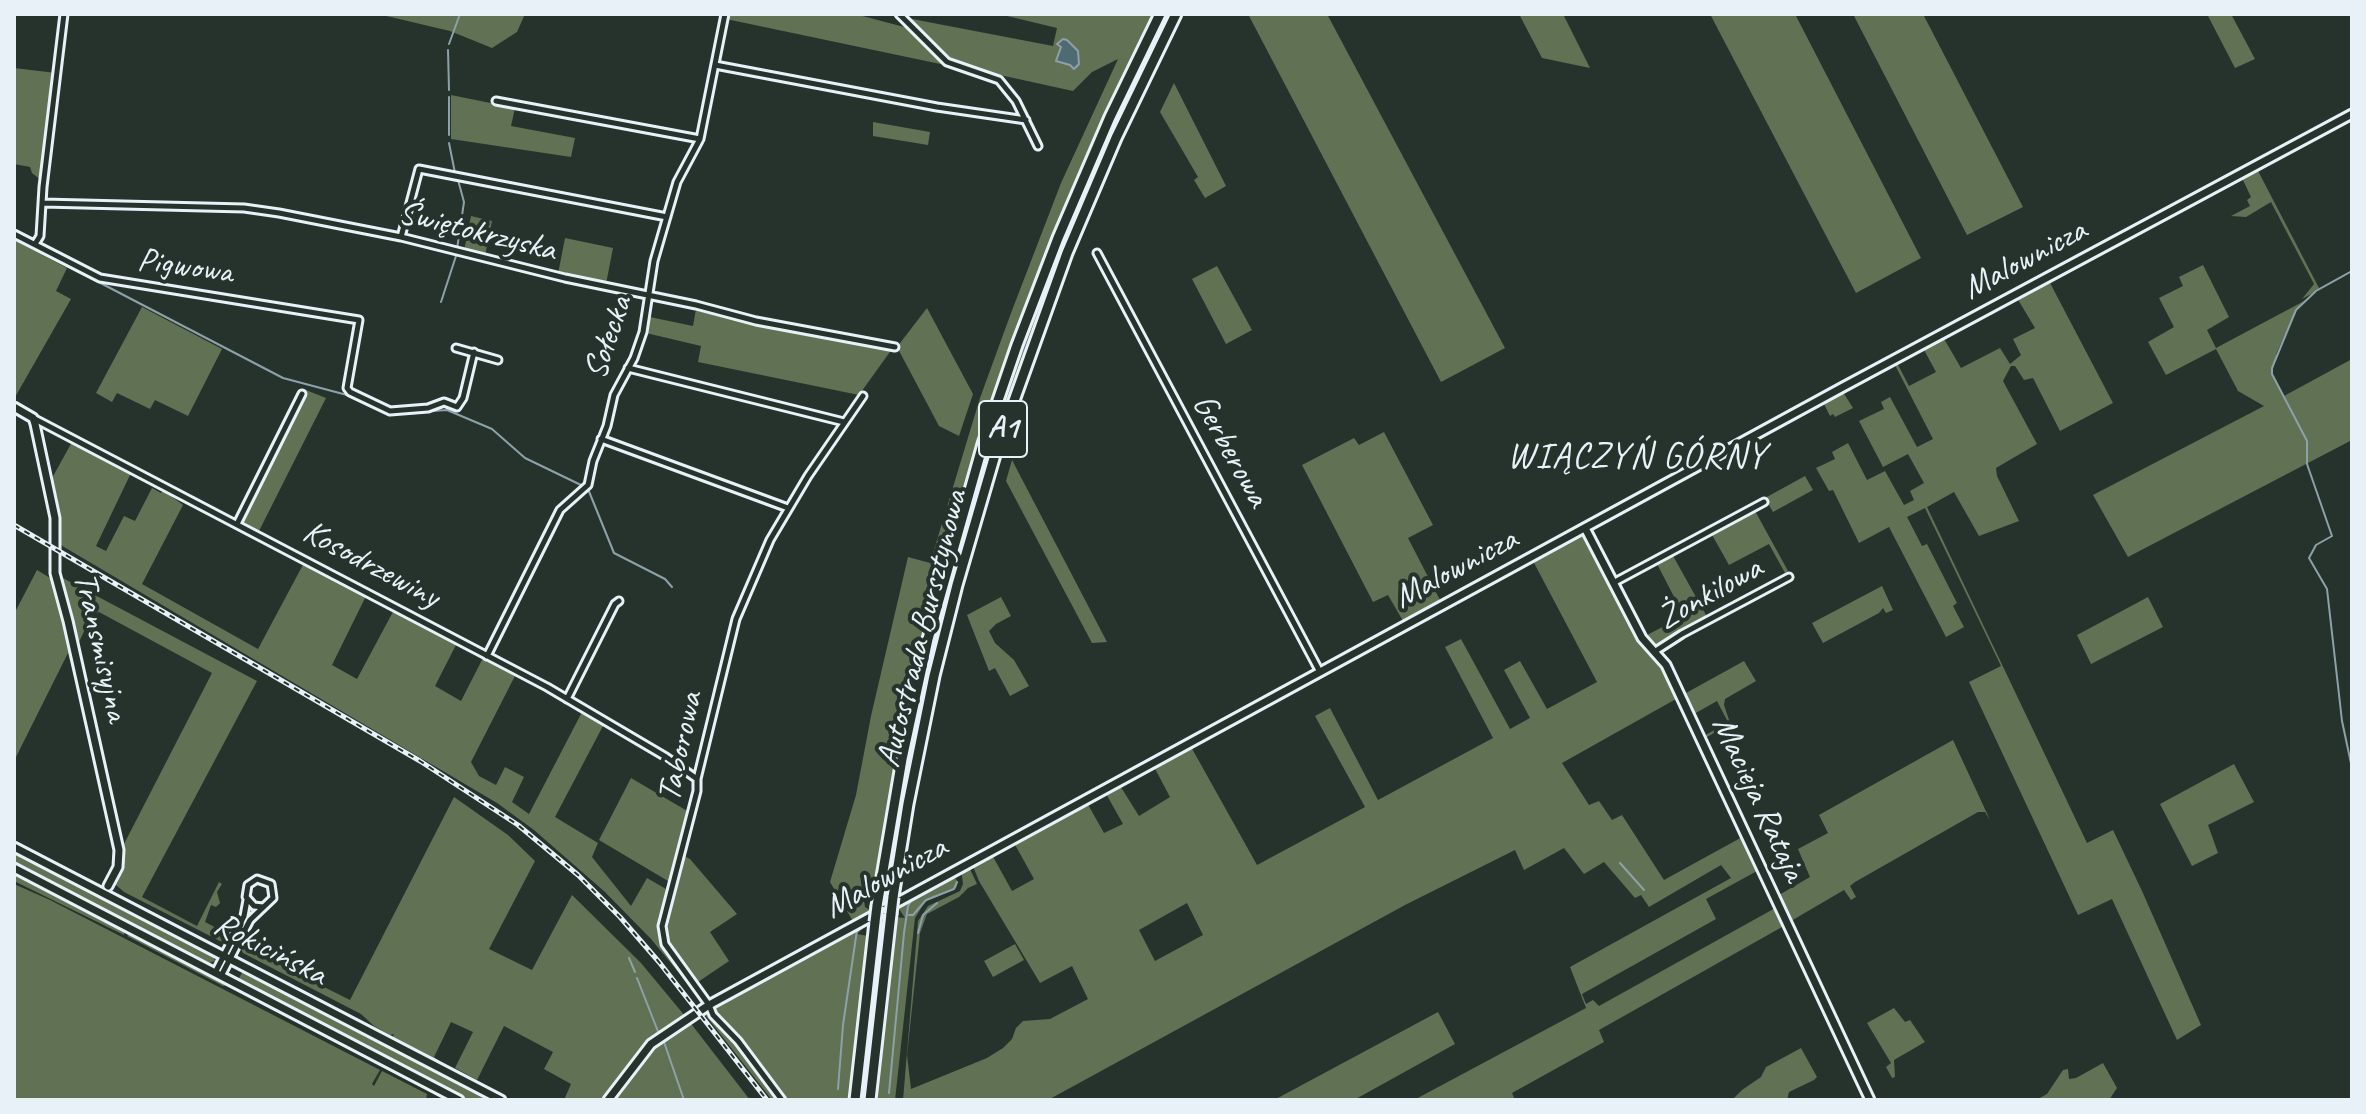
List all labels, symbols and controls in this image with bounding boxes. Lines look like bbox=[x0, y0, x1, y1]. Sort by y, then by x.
street label: Świętokrzyska bbox=[394, 193, 560, 271]
street label: Malownicza bbox=[1956, 211, 2094, 309]
street label: Pigwowa bbox=[135, 240, 235, 294]
street label: Sołecka bbox=[576, 291, 642, 385]
street label: Gerberowa bbox=[1182, 388, 1278, 514]
road number: A1 bbox=[979, 401, 1027, 457]
district label: WIĄCZYŃ GÓRNY bbox=[1507, 436, 1767, 480]
street label: Autostrada Bursztynowa bbox=[869, 486, 977, 772]
street label: Kosodrzewiny bbox=[296, 512, 446, 618]
street label: Malownicza bbox=[1387, 520, 1525, 618]
street label: Żonkilowa bbox=[1650, 549, 1770, 639]
street label: Transmisyjna bbox=[63, 569, 137, 725]
street label: Taborowa bbox=[650, 689, 712, 805]
street label: Macieja Rataja bbox=[1702, 710, 1814, 888]
street label: Malownicza bbox=[818, 828, 954, 928]
street label: Rokicińska bbox=[207, 904, 333, 996]

